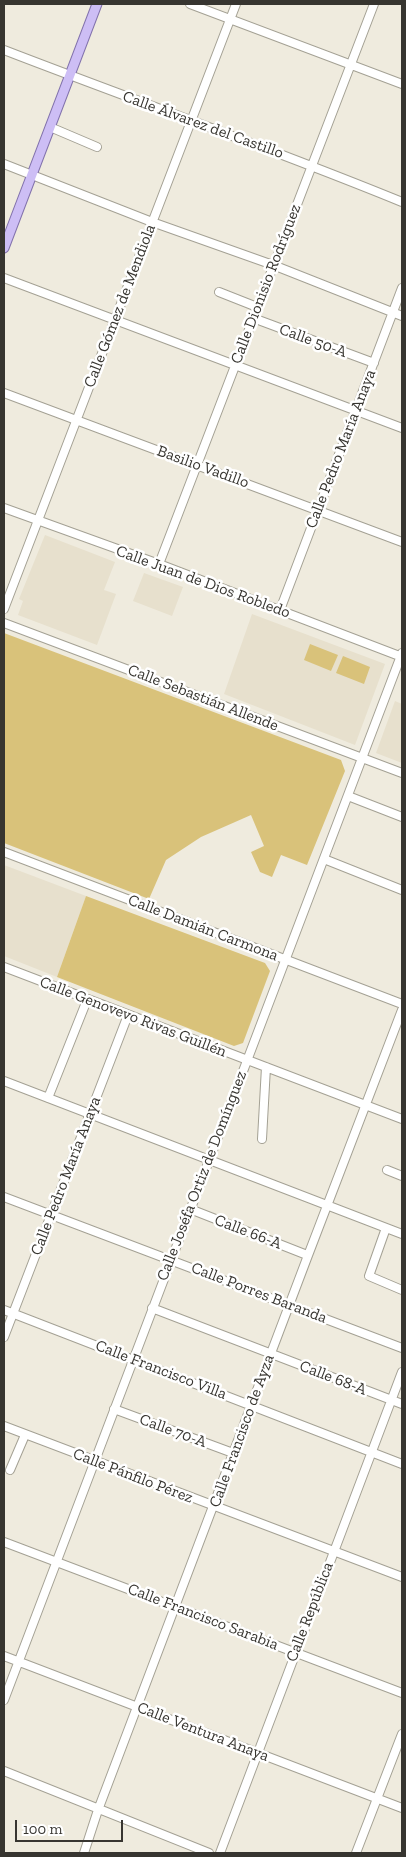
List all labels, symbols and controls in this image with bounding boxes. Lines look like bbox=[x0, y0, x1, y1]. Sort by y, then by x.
street label: Calle Álvarez del Castillo bbox=[120, 87, 286, 163]
street label: Calle Dionisio Rodríguez bbox=[227, 202, 305, 366]
street label: Calle Gómez de Mendiola bbox=[80, 222, 160, 390]
street label: Calle 50-A bbox=[277, 320, 349, 362]
street label: Calle Pedro María Anaya bbox=[302, 367, 380, 531]
street label: Basilio Vadillo bbox=[154, 441, 252, 493]
street label: Calle Juan de Dios Robledo bbox=[113, 542, 293, 622]
street label: Calle Sebastián Allende bbox=[125, 660, 281, 736]
street label: Calle Damián Carmona bbox=[125, 891, 281, 965]
street label: Calle Genovevo Rivas Guillén bbox=[37, 972, 229, 1062]
street label: Calle Joséfa Ortiz de Domínguez bbox=[153, 1068, 251, 1284]
street label: Calle Pedro María Anaya bbox=[27, 1094, 105, 1258]
street label: Calle 66-A bbox=[212, 1210, 284, 1254]
street label: Calle Porres Baranda bbox=[188, 1258, 330, 1328]
street label: Calle Francisco Villa bbox=[93, 1336, 229, 1404]
street label: Calle Francisco de Ayza bbox=[205, 1352, 279, 1510]
street label: Calle 68-A bbox=[297, 1356, 369, 1400]
street label: Calle 70-A bbox=[137, 1410, 209, 1452]
street label: Calle Pánfilo Pérez bbox=[70, 1444, 196, 1508]
street label: Calle República bbox=[282, 1559, 338, 1665]
street label: Calle Francisco Sarabia bbox=[125, 1579, 281, 1655]
street label: Calle Ventura Anaya bbox=[134, 1698, 272, 1766]
scale bar bbox=[18, 1810, 125, 1842]
text: 100 m bbox=[23, 1820, 62, 1838]

